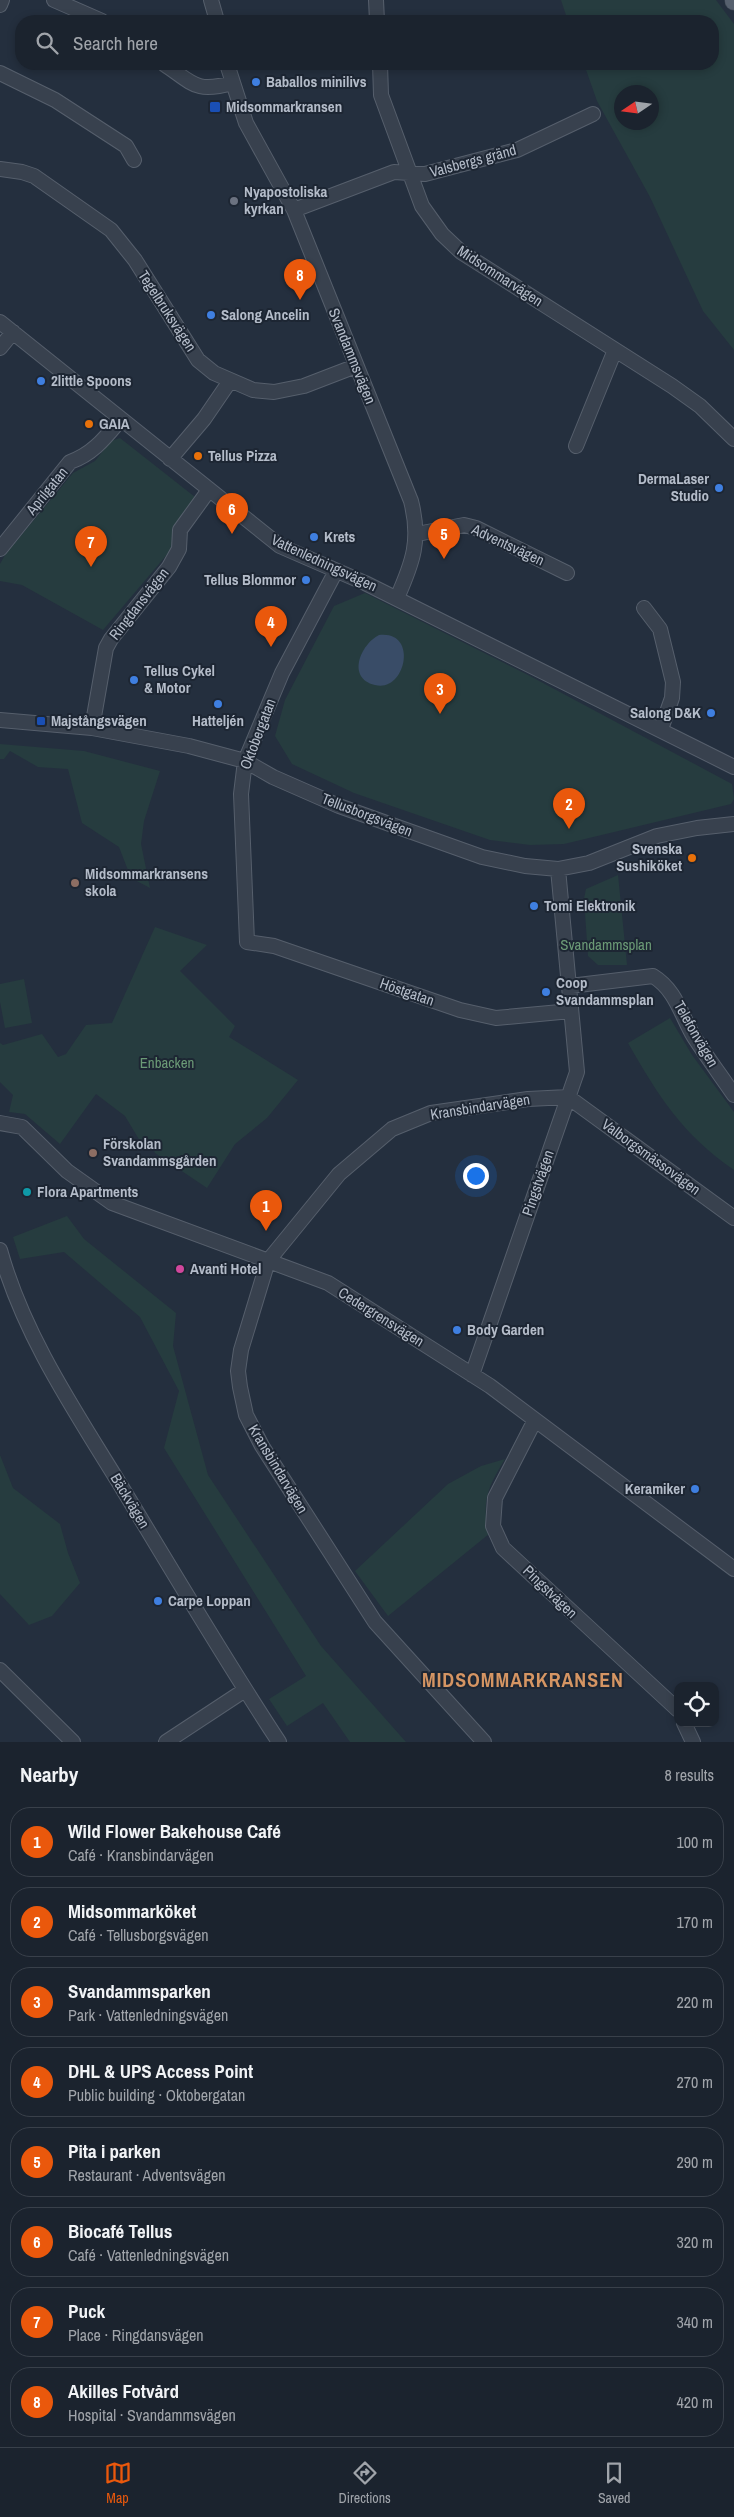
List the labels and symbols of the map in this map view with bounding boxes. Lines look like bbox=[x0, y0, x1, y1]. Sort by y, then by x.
place label: Baballos minilivs bbox=[266, 71, 367, 92]
marker: Baballos minilivs bbox=[250, 76, 262, 88]
north arrow bbox=[614, 85, 659, 130]
place label: Midsommarkransen bbox=[226, 96, 342, 117]
marker: Midsommarkransen bbox=[208, 100, 222, 114]
street label: Valsbergs gränd bbox=[427, 139, 518, 182]
place label: Nyapostoliska kyrkan bbox=[244, 181, 328, 219]
marker: Nyapostoliska kyrkan bbox=[228, 195, 240, 207]
street label: Midsommarvägen bbox=[453, 240, 547, 311]
pin: 8 bbox=[284, 259, 316, 300]
street label: Tegelbruksvägen bbox=[133, 266, 202, 355]
place label: Salong Ancelin bbox=[221, 304, 309, 325]
street label: Svandammsvägen bbox=[324, 305, 381, 407]
marker: Salong Ancelin bbox=[205, 309, 217, 321]
place label: 2little Spoons bbox=[51, 370, 132, 391]
marker: 2little Spoons bbox=[35, 375, 47, 387]
place label: GAIA bbox=[99, 413, 130, 434]
marker: GAIA bbox=[83, 418, 95, 430]
place label: Tellus Pizza bbox=[208, 445, 277, 466]
marker: Tellus Pizza bbox=[192, 450, 204, 462]
street label: Aprilgatan bbox=[20, 462, 72, 520]
place label: DermaLaser Studio bbox=[638, 468, 709, 506]
marker: DermaLaser Studio bbox=[713, 482, 725, 494]
pin: 6 bbox=[216, 493, 248, 534]
pin: 5 bbox=[428, 518, 460, 559]
street label: Adventsvägen bbox=[468, 518, 548, 571]
pin: 7 bbox=[75, 526, 107, 567]
place label: Krets bbox=[324, 526, 356, 547]
street label: Vattenledningsvägen bbox=[268, 529, 381, 596]
marker: Krets bbox=[308, 531, 320, 543]
street label: Ringdansvägen bbox=[104, 563, 173, 644]
place label: Tellus Blommor bbox=[204, 569, 296, 590]
marker: Tellus Blommor bbox=[300, 574, 312, 586]
pin: 4 bbox=[255, 606, 287, 647]
place label: Tellus Cykel & Motor bbox=[144, 660, 215, 698]
pin: 3 bbox=[424, 673, 456, 714]
marker: Tellus Cykel & Motor bbox=[128, 674, 140, 686]
street label: Oktobergatan bbox=[234, 695, 281, 772]
marker: Hatteljén bbox=[212, 698, 224, 710]
place label: Salong D&K bbox=[630, 702, 701, 723]
marker: Salong D&K bbox=[705, 707, 717, 719]
place label: Majstångsvägen bbox=[51, 710, 147, 731]
place label: Hatteljén bbox=[192, 710, 244, 731]
marker: Majstångsvägen bbox=[35, 715, 47, 727]
street label: Tellusborgsvägen bbox=[319, 788, 416, 841]
pin: 2 bbox=[553, 788, 585, 829]
place label: Svenska Sushiköket bbox=[616, 838, 682, 876]
marker: Svenska Sushiköket bbox=[686, 852, 698, 864]
place label: Midsommarkransens skola bbox=[85, 863, 208, 901]
marker: Midsommarkransens skola bbox=[69, 877, 81, 889]
place label: Tomi Elektronik bbox=[544, 895, 636, 916]
marker: Tomi Elektronik bbox=[528, 900, 540, 912]
park label: Svandammsplan bbox=[560, 934, 652, 955]
street label: Höstgatan bbox=[377, 972, 437, 1011]
place label: Coop Svandammsplan bbox=[556, 972, 654, 1010]
marker: Coop Svandammsplan bbox=[540, 986, 552, 998]
street label: Telefonvägen bbox=[669, 997, 724, 1071]
park label: Enbacken bbox=[140, 1052, 194, 1073]
street label: Kransbindarvägen bbox=[429, 1088, 531, 1125]
street label: Valborgsmässovägen bbox=[598, 1114, 705, 1200]
place label: Förskolan Svandammsgården bbox=[103, 1133, 216, 1171]
marker: Förskolan Svandammsgården bbox=[87, 1147, 99, 1159]
street label: Pingstvägen bbox=[516, 1147, 559, 1219]
your location bbox=[463, 1163, 489, 1189]
place label: Flora Apartments bbox=[37, 1181, 139, 1202]
marker: Flora Apartments bbox=[21, 1186, 33, 1198]
pin: 1 bbox=[250, 1190, 282, 1231]
place label: Avanti Hotel bbox=[190, 1258, 261, 1279]
marker: Avanti Hotel bbox=[174, 1263, 186, 1275]
street label: Cedergrensvägen bbox=[334, 1282, 428, 1351]
place label: Body Garden bbox=[467, 1319, 544, 1340]
marker: Body Garden bbox=[451, 1324, 463, 1336]
street label: Kransbindarvägen bbox=[244, 1420, 313, 1517]
street label: Bäckvägen bbox=[106, 1469, 155, 1532]
place label: Keramiker bbox=[625, 1478, 685, 1499]
marker: Keramiker bbox=[689, 1483, 701, 1495]
street label: Pingstvägen bbox=[518, 1560, 582, 1623]
place label: Carpe Loppan bbox=[168, 1590, 251, 1611]
marker: Carpe Loppan bbox=[152, 1595, 164, 1607]
district label: MIDSOMMARKRANSEN bbox=[422, 1666, 624, 1693]

